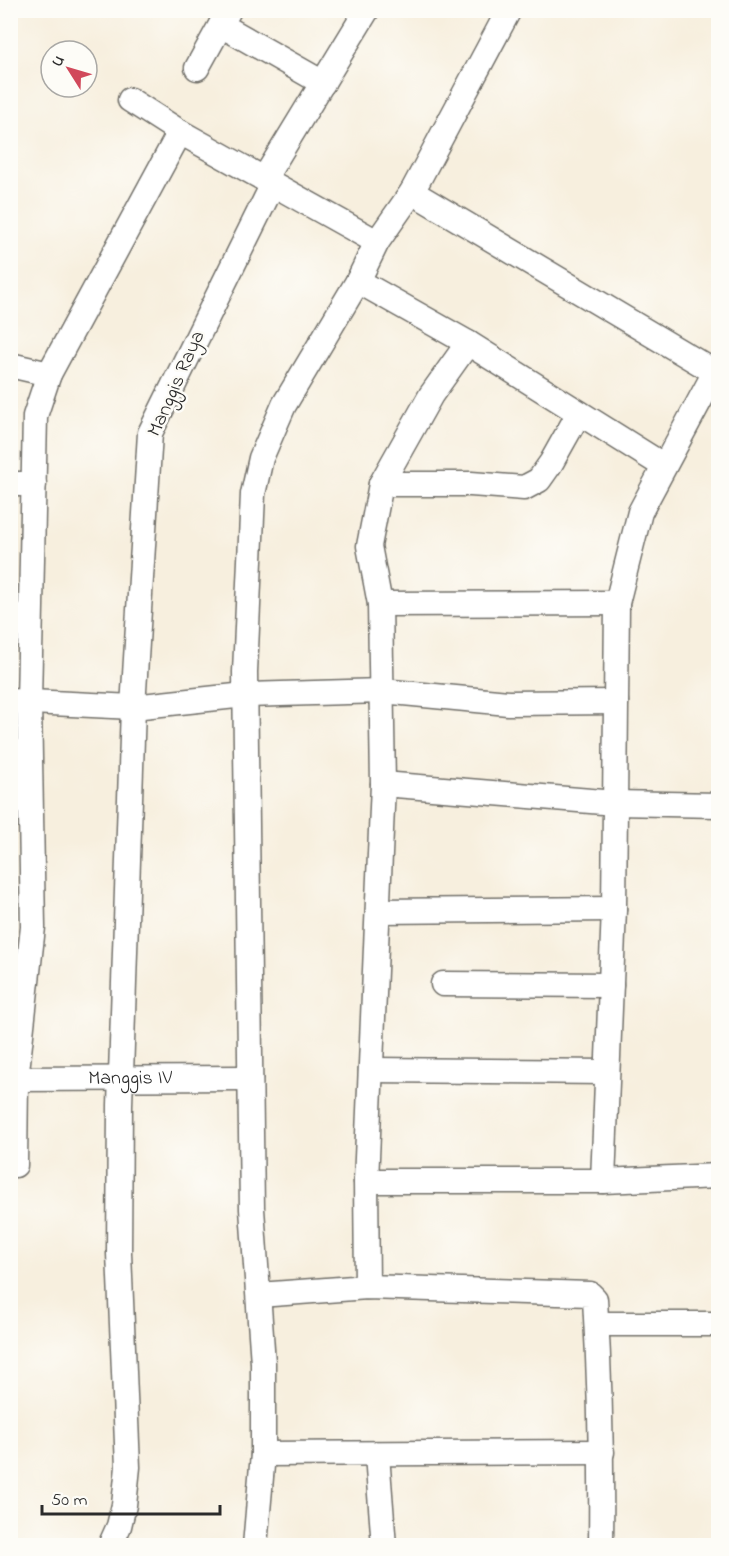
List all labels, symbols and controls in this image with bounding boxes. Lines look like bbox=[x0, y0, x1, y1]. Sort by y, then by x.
north arrow bbox=[39, 39, 99, 99]
text: U bbox=[46, 50, 71, 72]
street label: Manggis Raya bbox=[141, 326, 214, 442]
street label: Manggis IV bbox=[88, 1064, 173, 1094]
scale bar bbox=[42, 1478, 220, 1516]
text: 50 m bbox=[51, 1488, 88, 1514]

